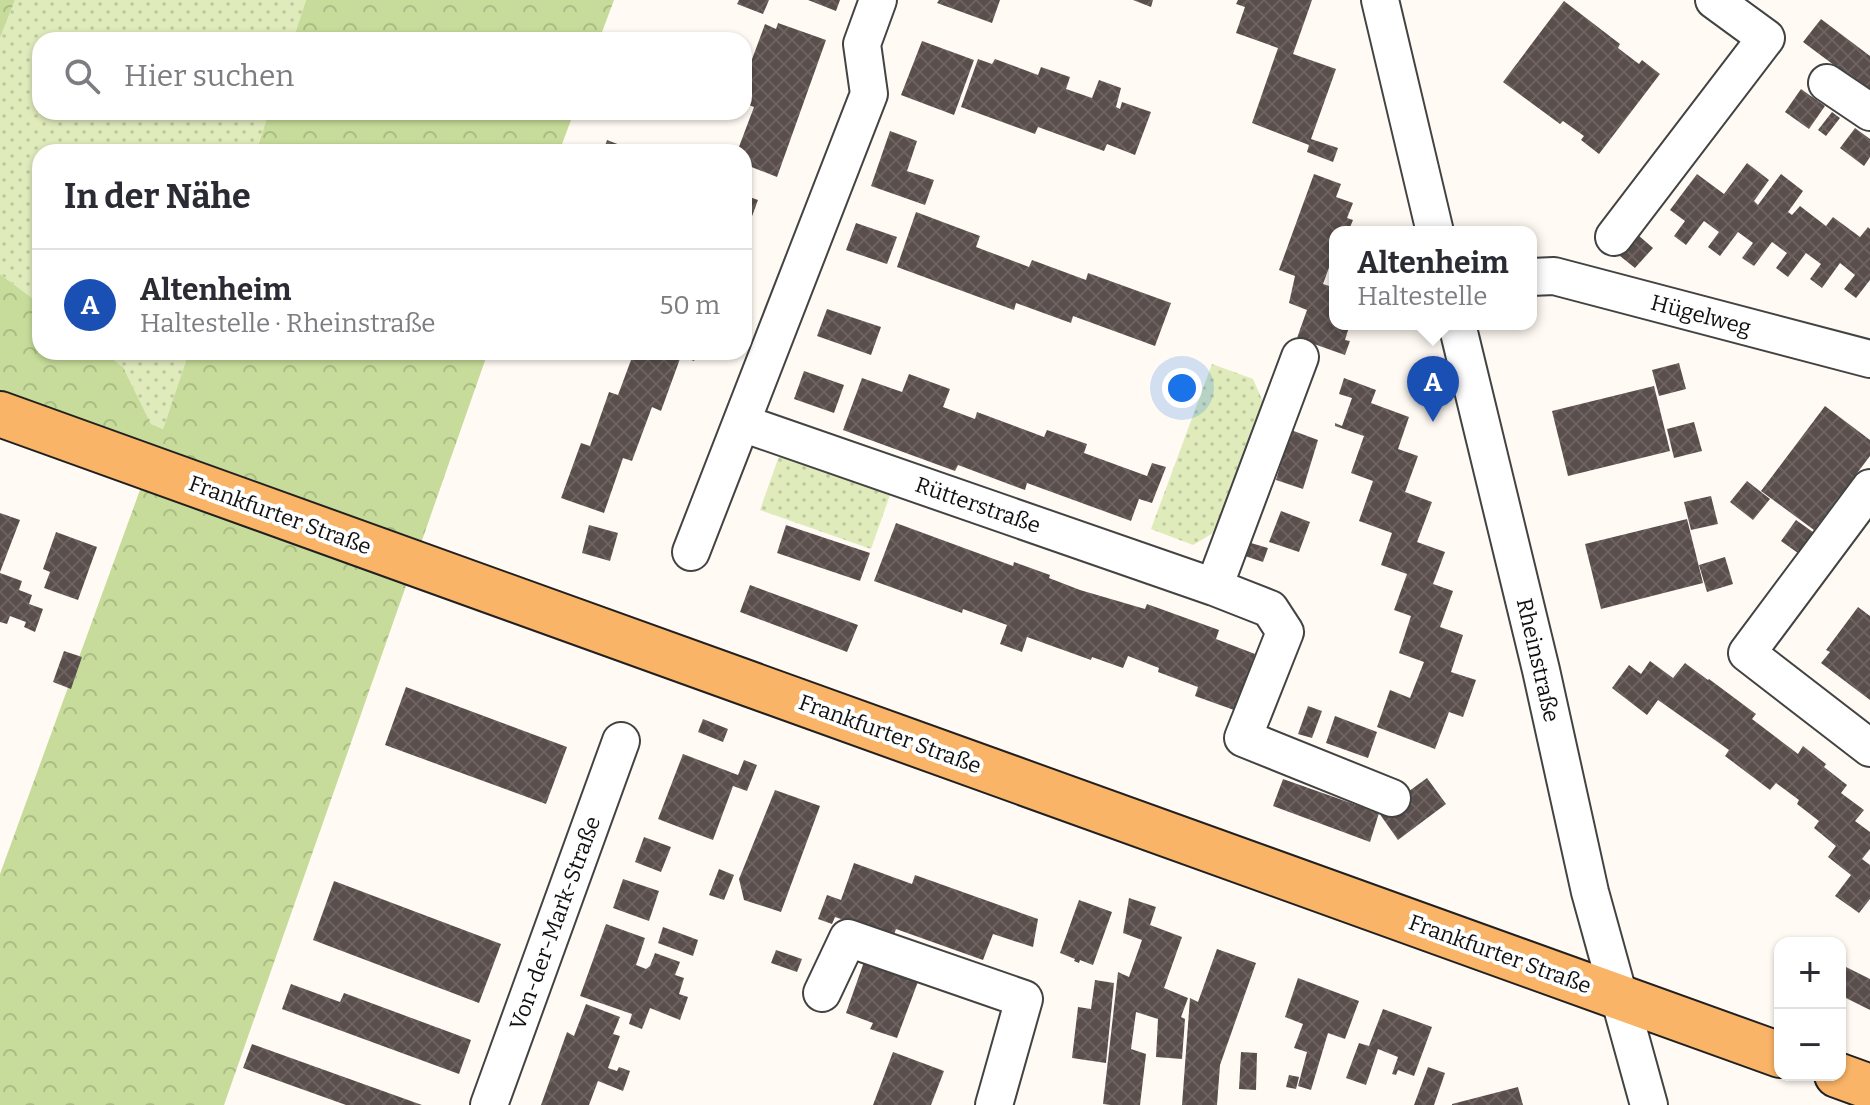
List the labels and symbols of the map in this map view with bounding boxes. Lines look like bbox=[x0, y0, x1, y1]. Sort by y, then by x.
street label: Hügelweg bbox=[1648, 289, 1754, 341]
pin: A bbox=[1407, 356, 1459, 422]
your location bbox=[1162, 368, 1202, 408]
street label: Frankfurter Straße bbox=[185, 469, 375, 561]
street label: Rütterstraße bbox=[912, 471, 1044, 539]
street label: Rheinstraße bbox=[1511, 595, 1565, 725]
street label: Frankfurter Straße bbox=[795, 688, 985, 780]
street label: Von-der-Mark-Straße bbox=[504, 813, 606, 1033]
street label: Frankfurter Straße bbox=[1405, 908, 1595, 1000]

